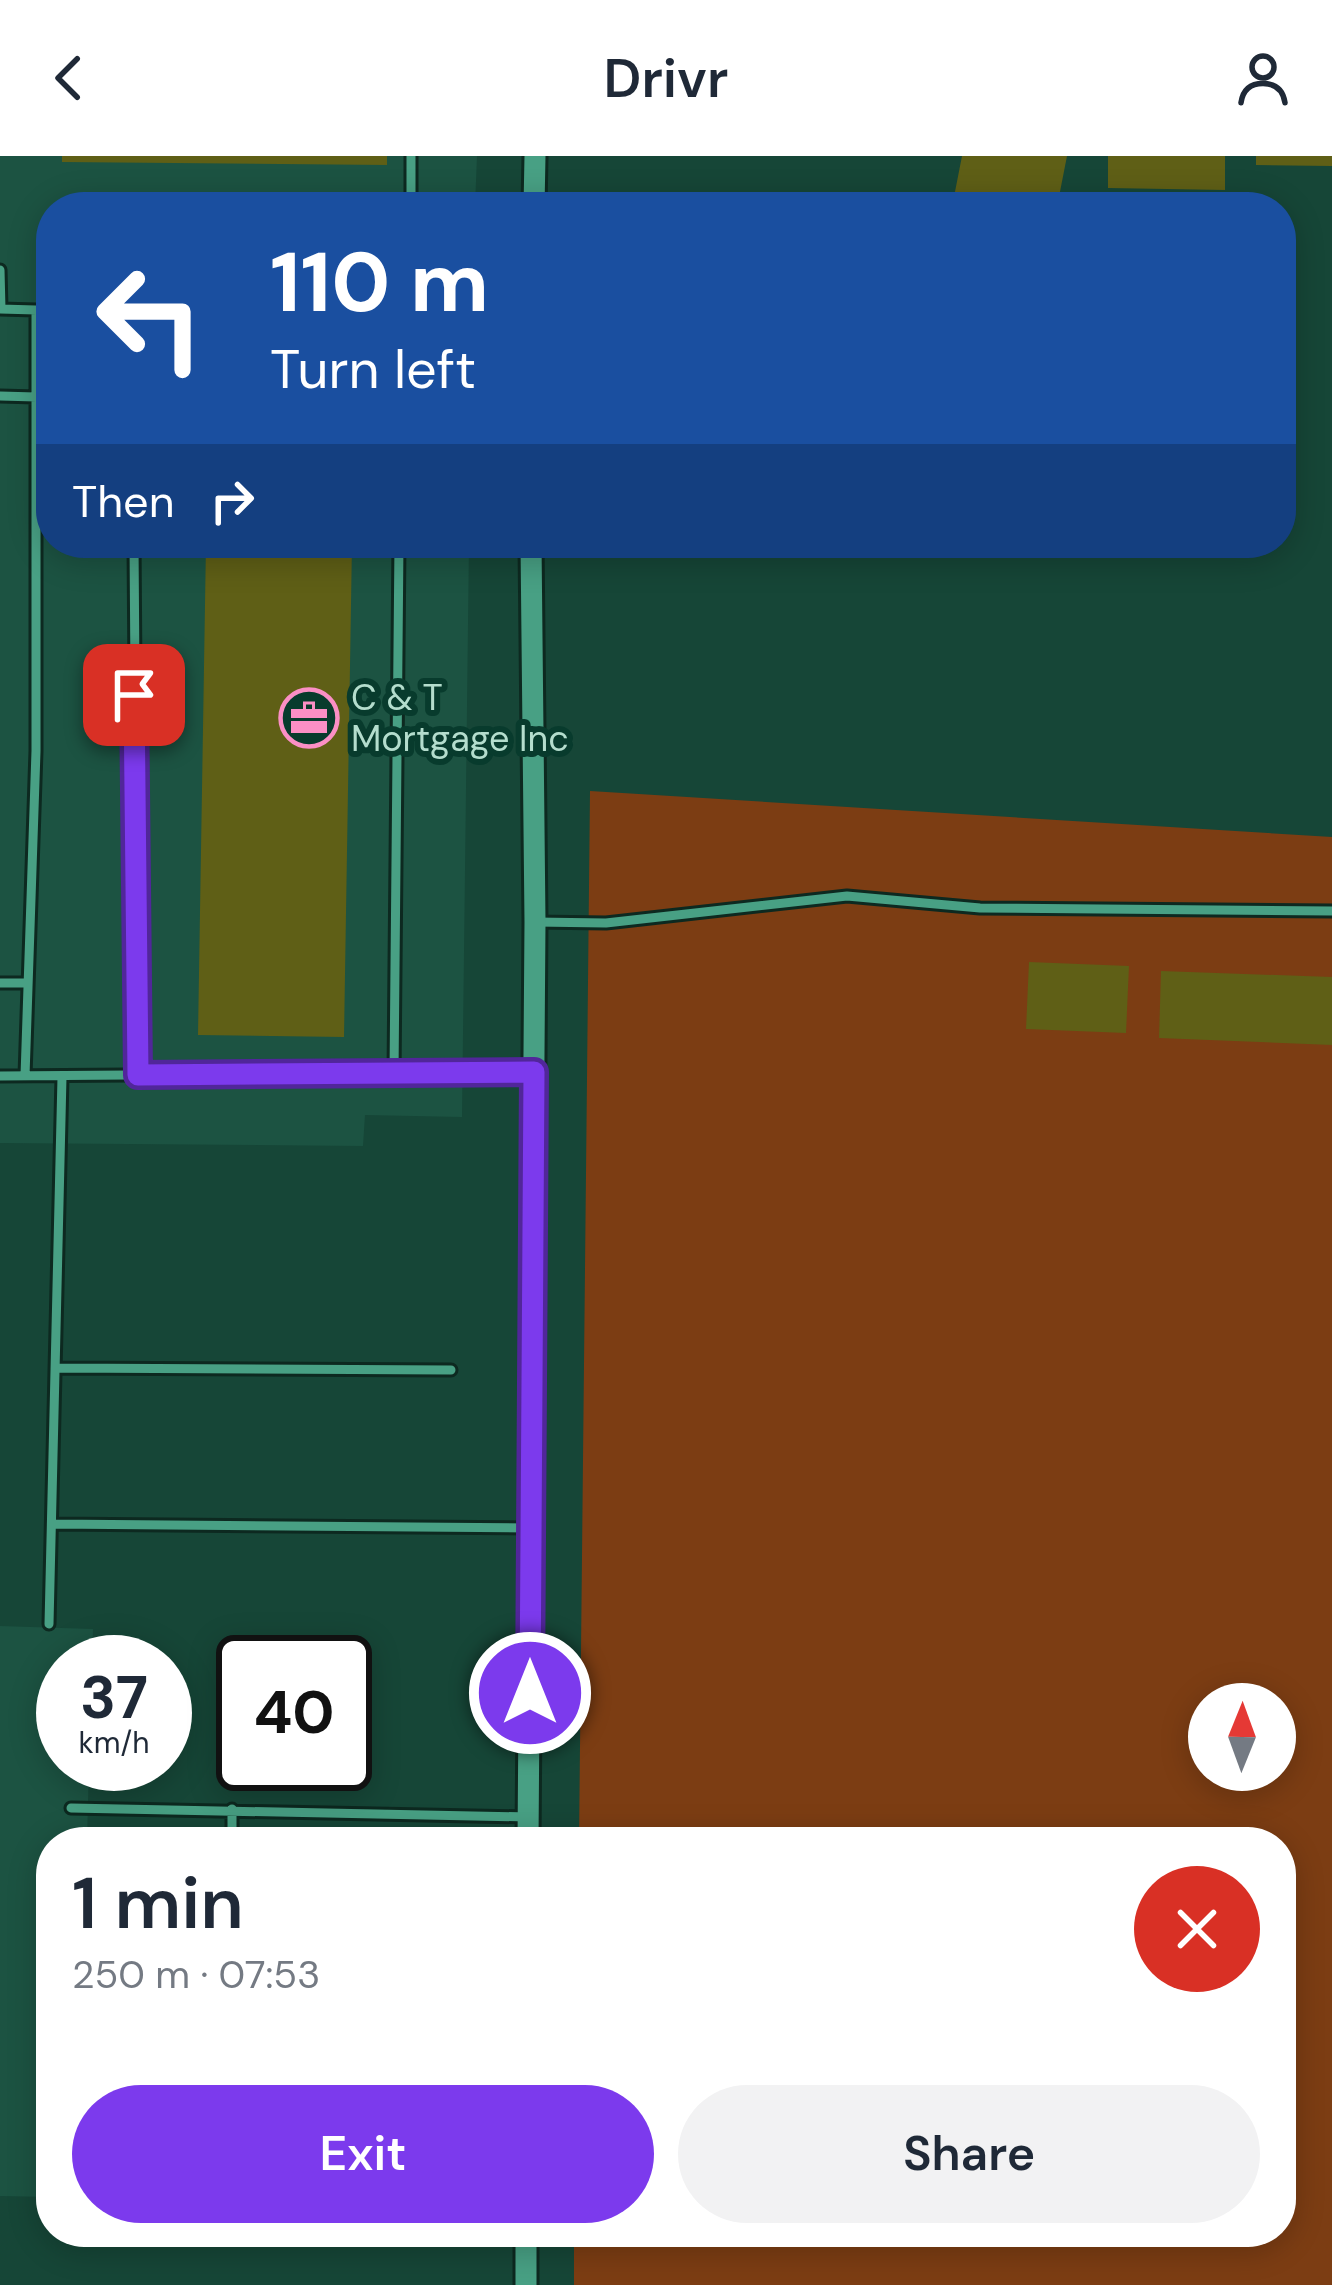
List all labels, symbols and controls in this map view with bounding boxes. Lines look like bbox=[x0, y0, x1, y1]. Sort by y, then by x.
text: Drivr bbox=[604, 43, 728, 114]
icon: back bbox=[36, 45, 102, 111]
icon: person bbox=[1230, 45, 1296, 111]
text: 110 m bbox=[270, 228, 489, 337]
icon: left bbox=[72, 240, 228, 396]
text: Turn left bbox=[270, 334, 476, 405]
icon: right bbox=[199, 468, 265, 534]
text: Then bbox=[72, 472, 175, 531]
pin bbox=[83, 644, 185, 746]
icon: arrive bbox=[101, 662, 167, 728]
place label: C & T Mortgage Inc bbox=[351, 674, 569, 762]
office icon: C & T Mortgage Inc bbox=[278, 687, 340, 749]
position arrow bbox=[467, 1630, 593, 1756]
speed limit sign: 40 bbox=[216, 1635, 372, 1791]
text: 37 bbox=[80, 1658, 148, 1737]
north arrow bbox=[1188, 1683, 1296, 1791]
map controls bbox=[1188, 1683, 1296, 1791]
text: km/h bbox=[79, 1723, 149, 1762]
text: 1 min bbox=[72, 1857, 244, 1950]
button: close bbox=[1134, 1866, 1260, 1992]
text: 250 m · 07:53 bbox=[72, 1949, 320, 2000]
button: Exit bbox=[72, 2085, 654, 2223]
button: Share bbox=[678, 2085, 1260, 2223]

